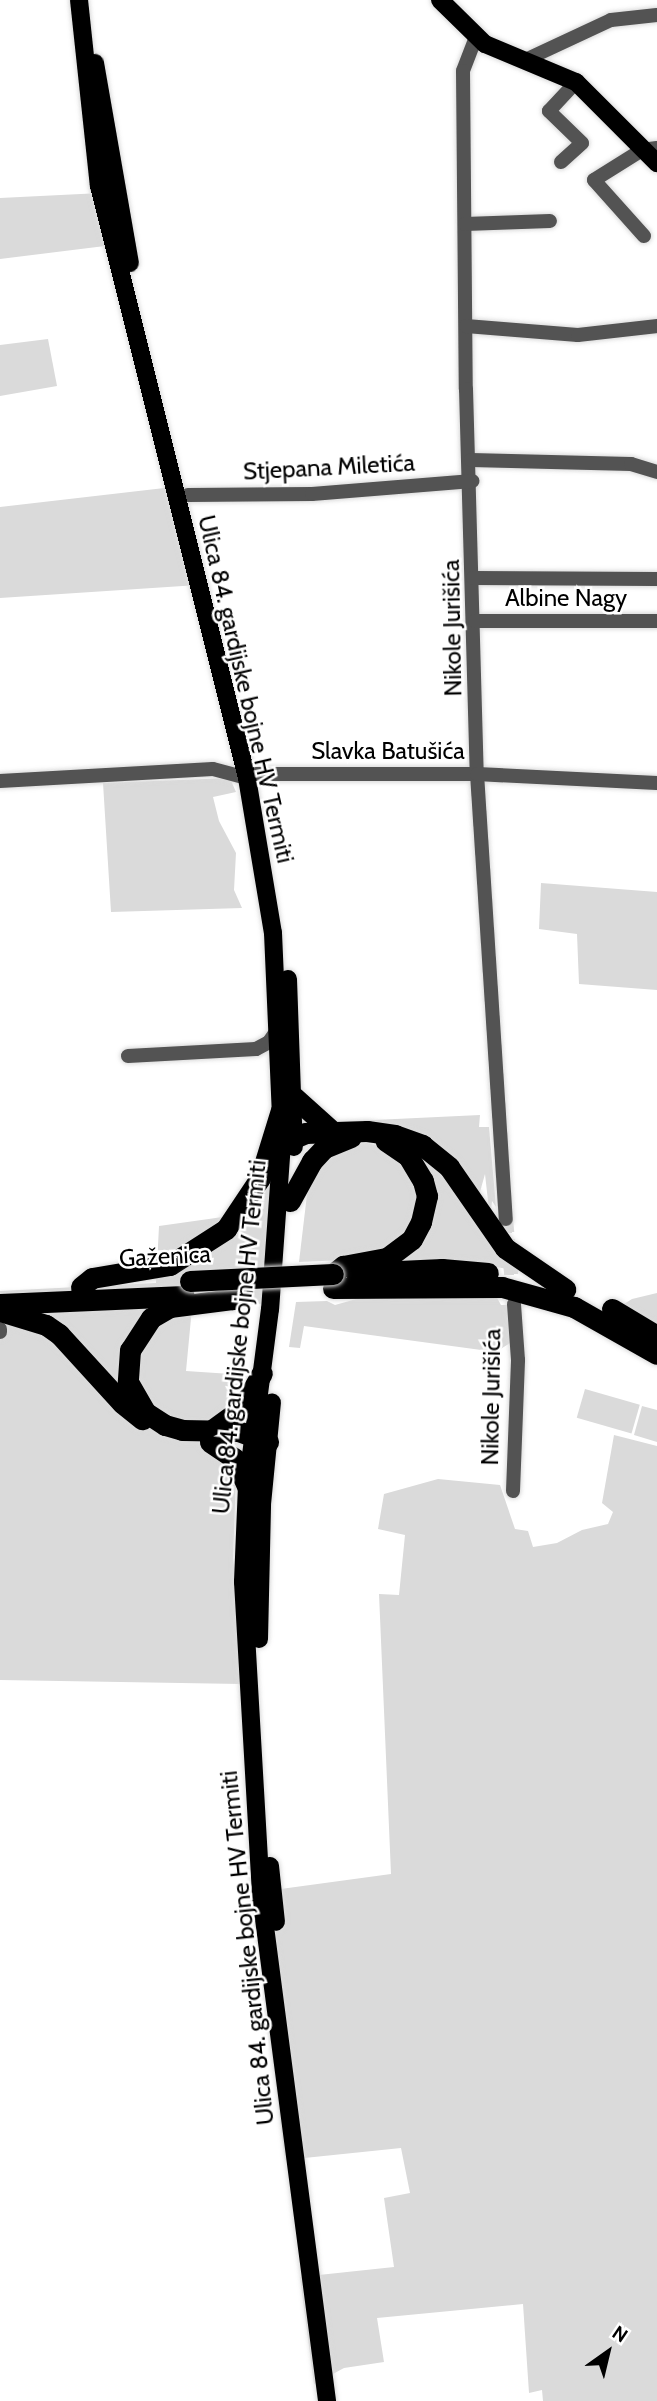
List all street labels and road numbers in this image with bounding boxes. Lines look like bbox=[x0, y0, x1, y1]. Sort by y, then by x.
street label: Stjepana Miletića bbox=[242, 448, 416, 486]
street label: Ulica 84. gardijske bojne HV Termiti bbox=[192, 512, 300, 866]
street label: Nikole Jurišića bbox=[436, 559, 468, 697]
street label: Albine Nagy bbox=[505, 584, 627, 612]
street label: Slavka Batušića bbox=[311, 737, 465, 765]
street label: Ulica 84. gardijske bojne HV Termiti bbox=[206, 1158, 272, 1516]
street label: Gaženica bbox=[118, 1239, 212, 1273]
street label: Nikole Jurišića bbox=[475, 1328, 507, 1466]
street label: Ulica 84. gardijske bojne HV Termiti bbox=[214, 1769, 280, 2127]

